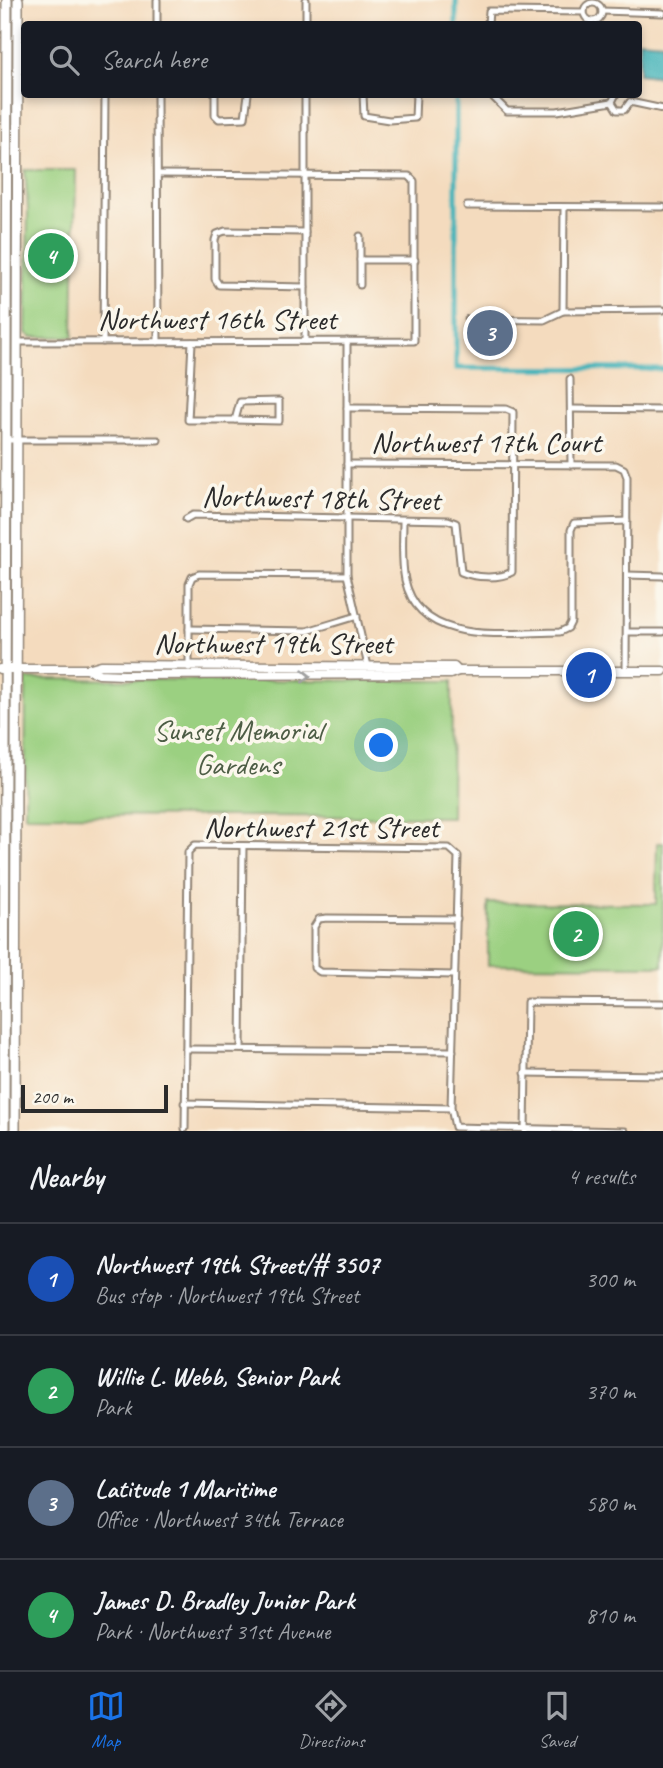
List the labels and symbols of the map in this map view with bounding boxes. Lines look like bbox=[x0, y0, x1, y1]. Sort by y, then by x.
pin: 4 bbox=[28, 230, 74, 282]
street label: Northwest 16th Street bbox=[98, 300, 339, 338]
pin: 3 bbox=[467, 307, 513, 359]
street label: Northwest 17th Court bbox=[371, 423, 604, 461]
street label: Northwest 18th Street bbox=[202, 477, 443, 519]
street label: Northwest 19th Street bbox=[154, 624, 395, 662]
pin: 1 bbox=[566, 649, 612, 701]
one-way arrow bbox=[301, 668, 312, 683]
park label: Sunset Memorial Gardens bbox=[154, 711, 327, 783]
your location bbox=[364, 728, 398, 762]
street label: Northwest 21st Street bbox=[204, 808, 441, 846]
pin: 2 bbox=[553, 908, 599, 960]
scale bar bbox=[21, 1082, 168, 1114]

